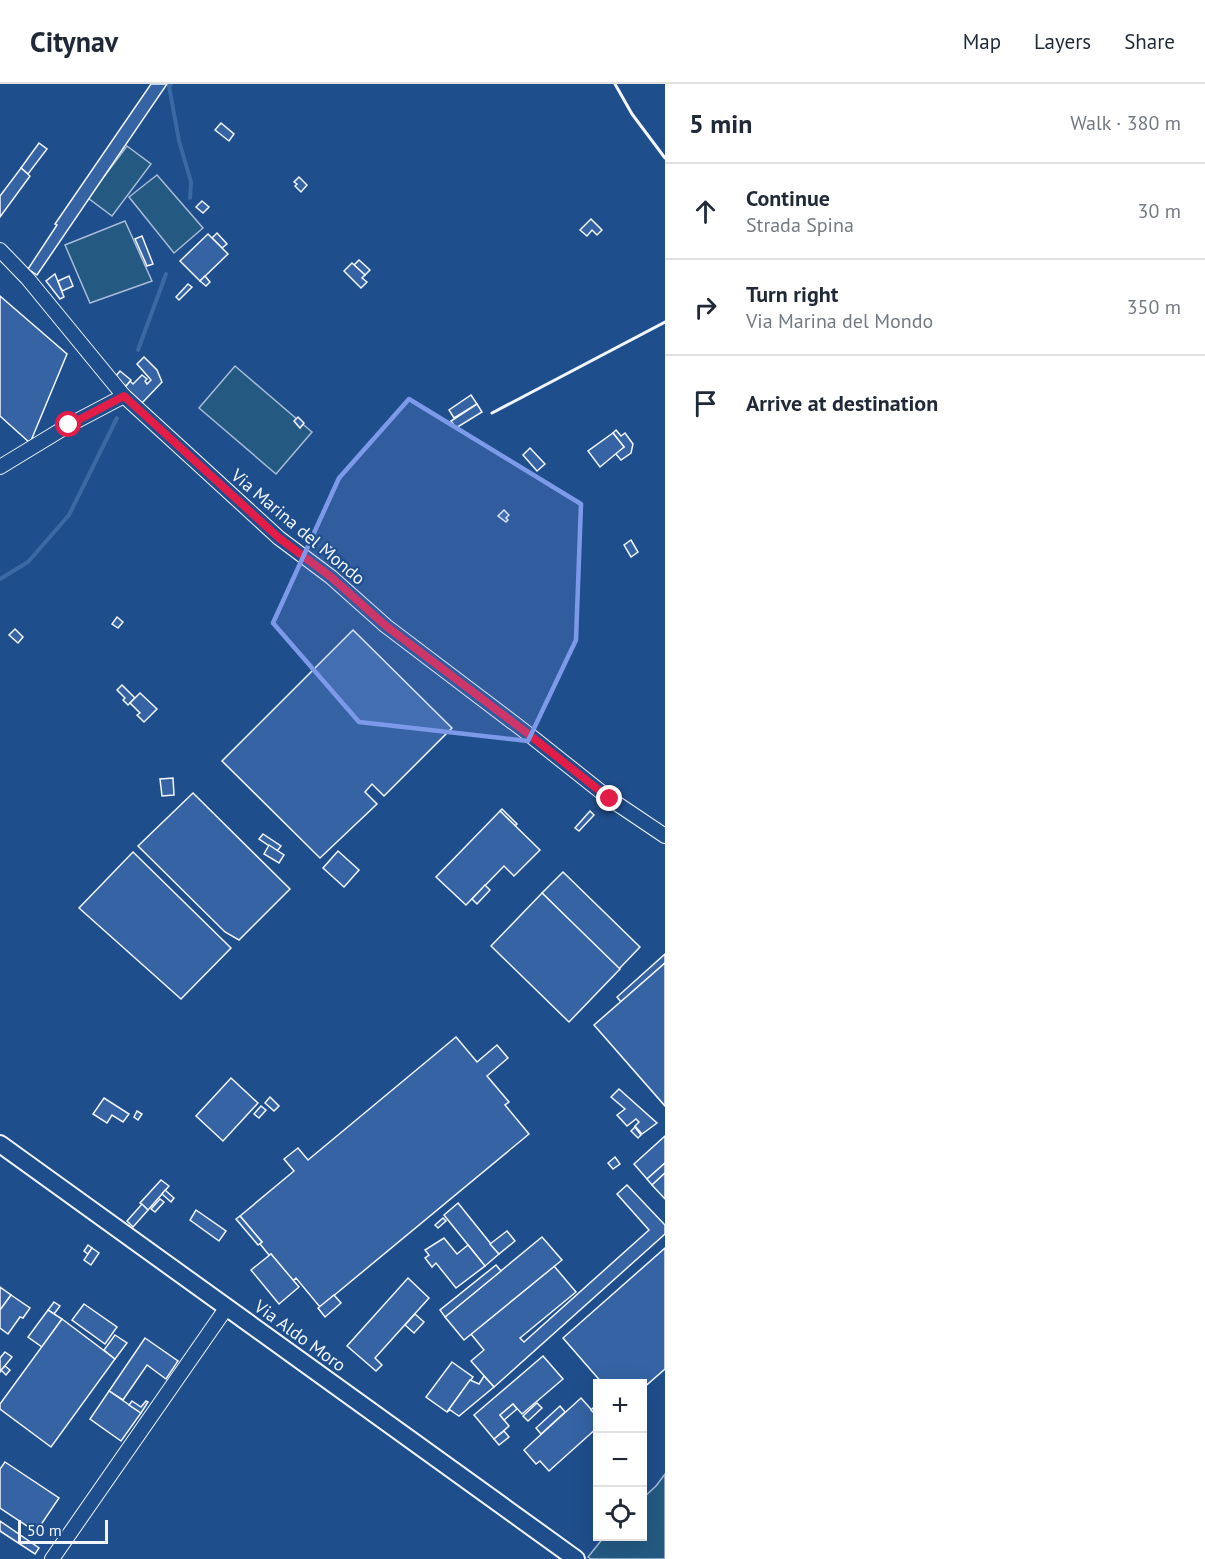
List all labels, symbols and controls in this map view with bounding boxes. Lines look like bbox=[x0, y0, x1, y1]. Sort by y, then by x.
text: Citynav bbox=[30, 23, 118, 60]
text: Map bbox=[963, 28, 1001, 55]
text: Layers bbox=[1034, 28, 1091, 55]
text: Share bbox=[1124, 28, 1175, 55]
text: 5 min bbox=[689, 107, 752, 140]
text: Walk · 380 m bbox=[1070, 110, 1181, 136]
text: Continue bbox=[746, 184, 830, 212]
icon: ahead bbox=[689, 195, 722, 228]
text: 30 m bbox=[1138, 198, 1181, 224]
text: Strada Spina bbox=[746, 212, 854, 238]
text: Turn right bbox=[746, 280, 838, 308]
icon: right bbox=[689, 291, 722, 324]
text: 350 m bbox=[1127, 294, 1181, 320]
text: Via Marina del Mondo bbox=[746, 308, 933, 334]
icon: arrive bbox=[689, 387, 722, 420]
text: Arrive at destination bbox=[746, 389, 938, 417]
route start bbox=[55, 411, 81, 437]
street label: Via Marina del Mondo bbox=[226, 463, 370, 590]
route end bbox=[596, 785, 622, 811]
street label: Via Aldo Moro bbox=[249, 1294, 351, 1377]
map controls bbox=[593, 1379, 647, 1541]
button: + bbox=[593, 1379, 647, 1433]
button: − bbox=[593, 1433, 647, 1487]
button: locate bbox=[593, 1487, 647, 1541]
scale bar bbox=[18, 1517, 108, 1544]
text: 50 m bbox=[27, 1520, 62, 1540]

